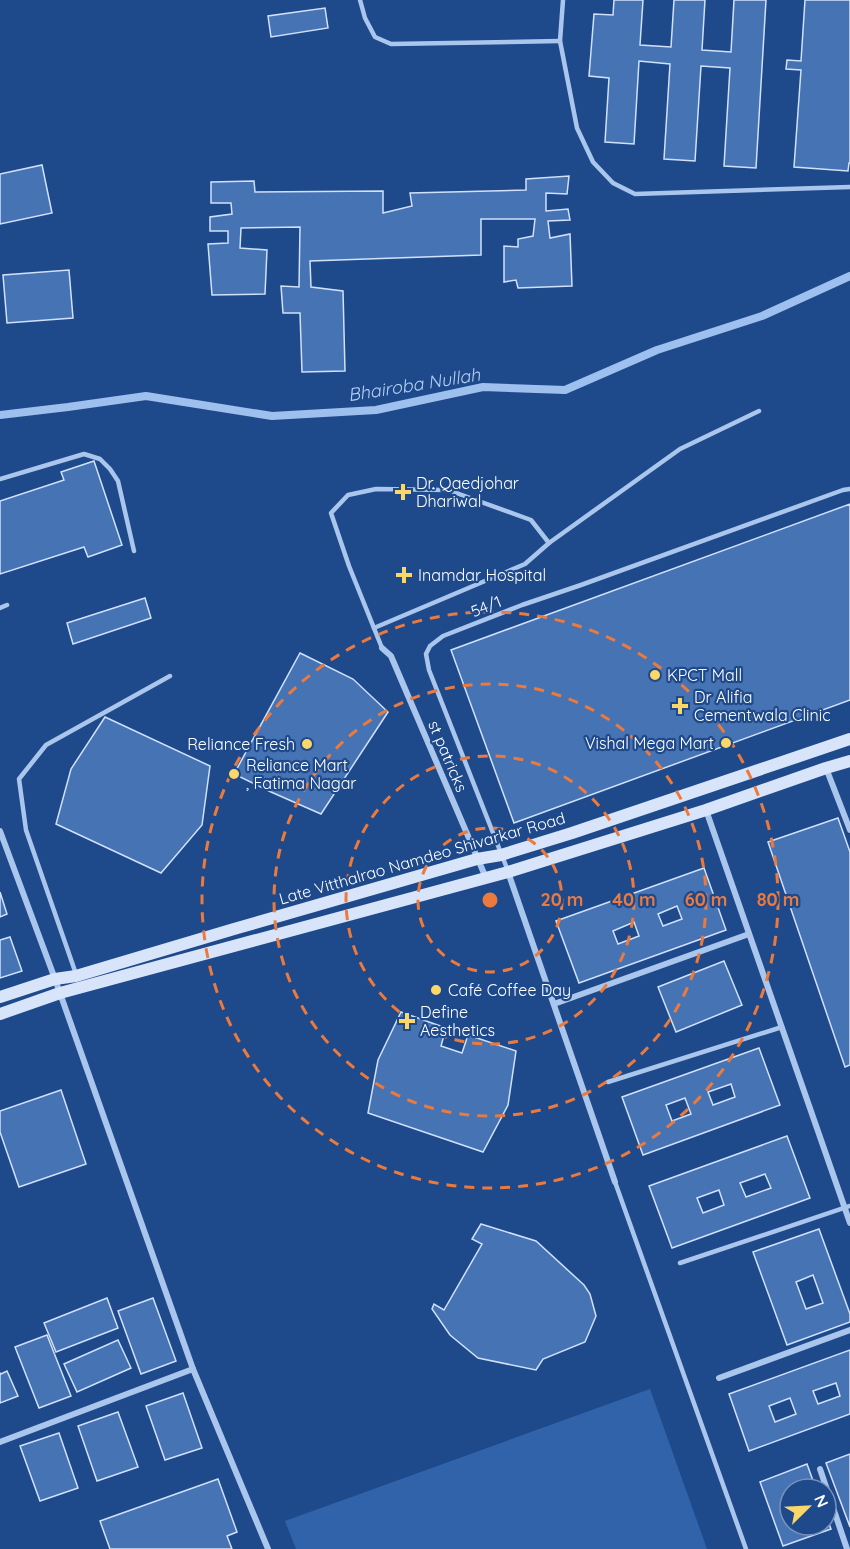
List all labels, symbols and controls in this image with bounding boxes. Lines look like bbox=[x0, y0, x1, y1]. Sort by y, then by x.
water label: Bhairoba Nullah bbox=[346, 363, 482, 406]
place label: Dr. Qaedjohar Dhariwal bbox=[416, 473, 519, 511]
marker: Dr. Qaedjohar Dhariwal bbox=[394, 483, 412, 501]
place label: Inamdar Hospital bbox=[418, 565, 546, 585]
marker: Inamdar Hospital bbox=[395, 566, 413, 584]
street label: 54/1 bbox=[468, 591, 504, 621]
place label: KPCT Mall bbox=[667, 665, 742, 685]
marker: KPCT Mall bbox=[648, 668, 662, 682]
place label: Dr Alifia Cementwala Clinic bbox=[694, 687, 830, 725]
marker: Dr Alifia Cementwala Clinic bbox=[671, 697, 689, 715]
street label: st patricks bbox=[424, 717, 472, 795]
place label: Vishal Mega Mart bbox=[585, 733, 714, 753]
place label: Reliance Fresh bbox=[187, 734, 295, 754]
marker: Vishal Mega Mart bbox=[719, 736, 733, 750]
marker: Reliance Fresh bbox=[300, 737, 314, 751]
place label: Reliance Mart , Fatima Nagar bbox=[246, 755, 357, 793]
marker: Reliance Mart , Fatima Nagar bbox=[227, 767, 241, 781]
street label: Late Vitthalrao Namdeo Shivarkar Road bbox=[277, 807, 567, 909]
text: 20 m bbox=[541, 888, 583, 911]
text: 40 m bbox=[612, 888, 656, 911]
text: 60 m bbox=[685, 888, 727, 911]
text: 80 m bbox=[757, 888, 799, 911]
centre of rings bbox=[480, 890, 500, 910]
place label: Café Coffee Day bbox=[448, 980, 571, 1000]
marker: Café Coffee Day bbox=[429, 983, 443, 997]
place label: Define Aesthetics bbox=[420, 1002, 495, 1040]
marker: Define Aesthetics bbox=[398, 1012, 416, 1030]
north arrow bbox=[778, 1477, 838, 1537]
text: N bbox=[810, 1491, 833, 1510]

